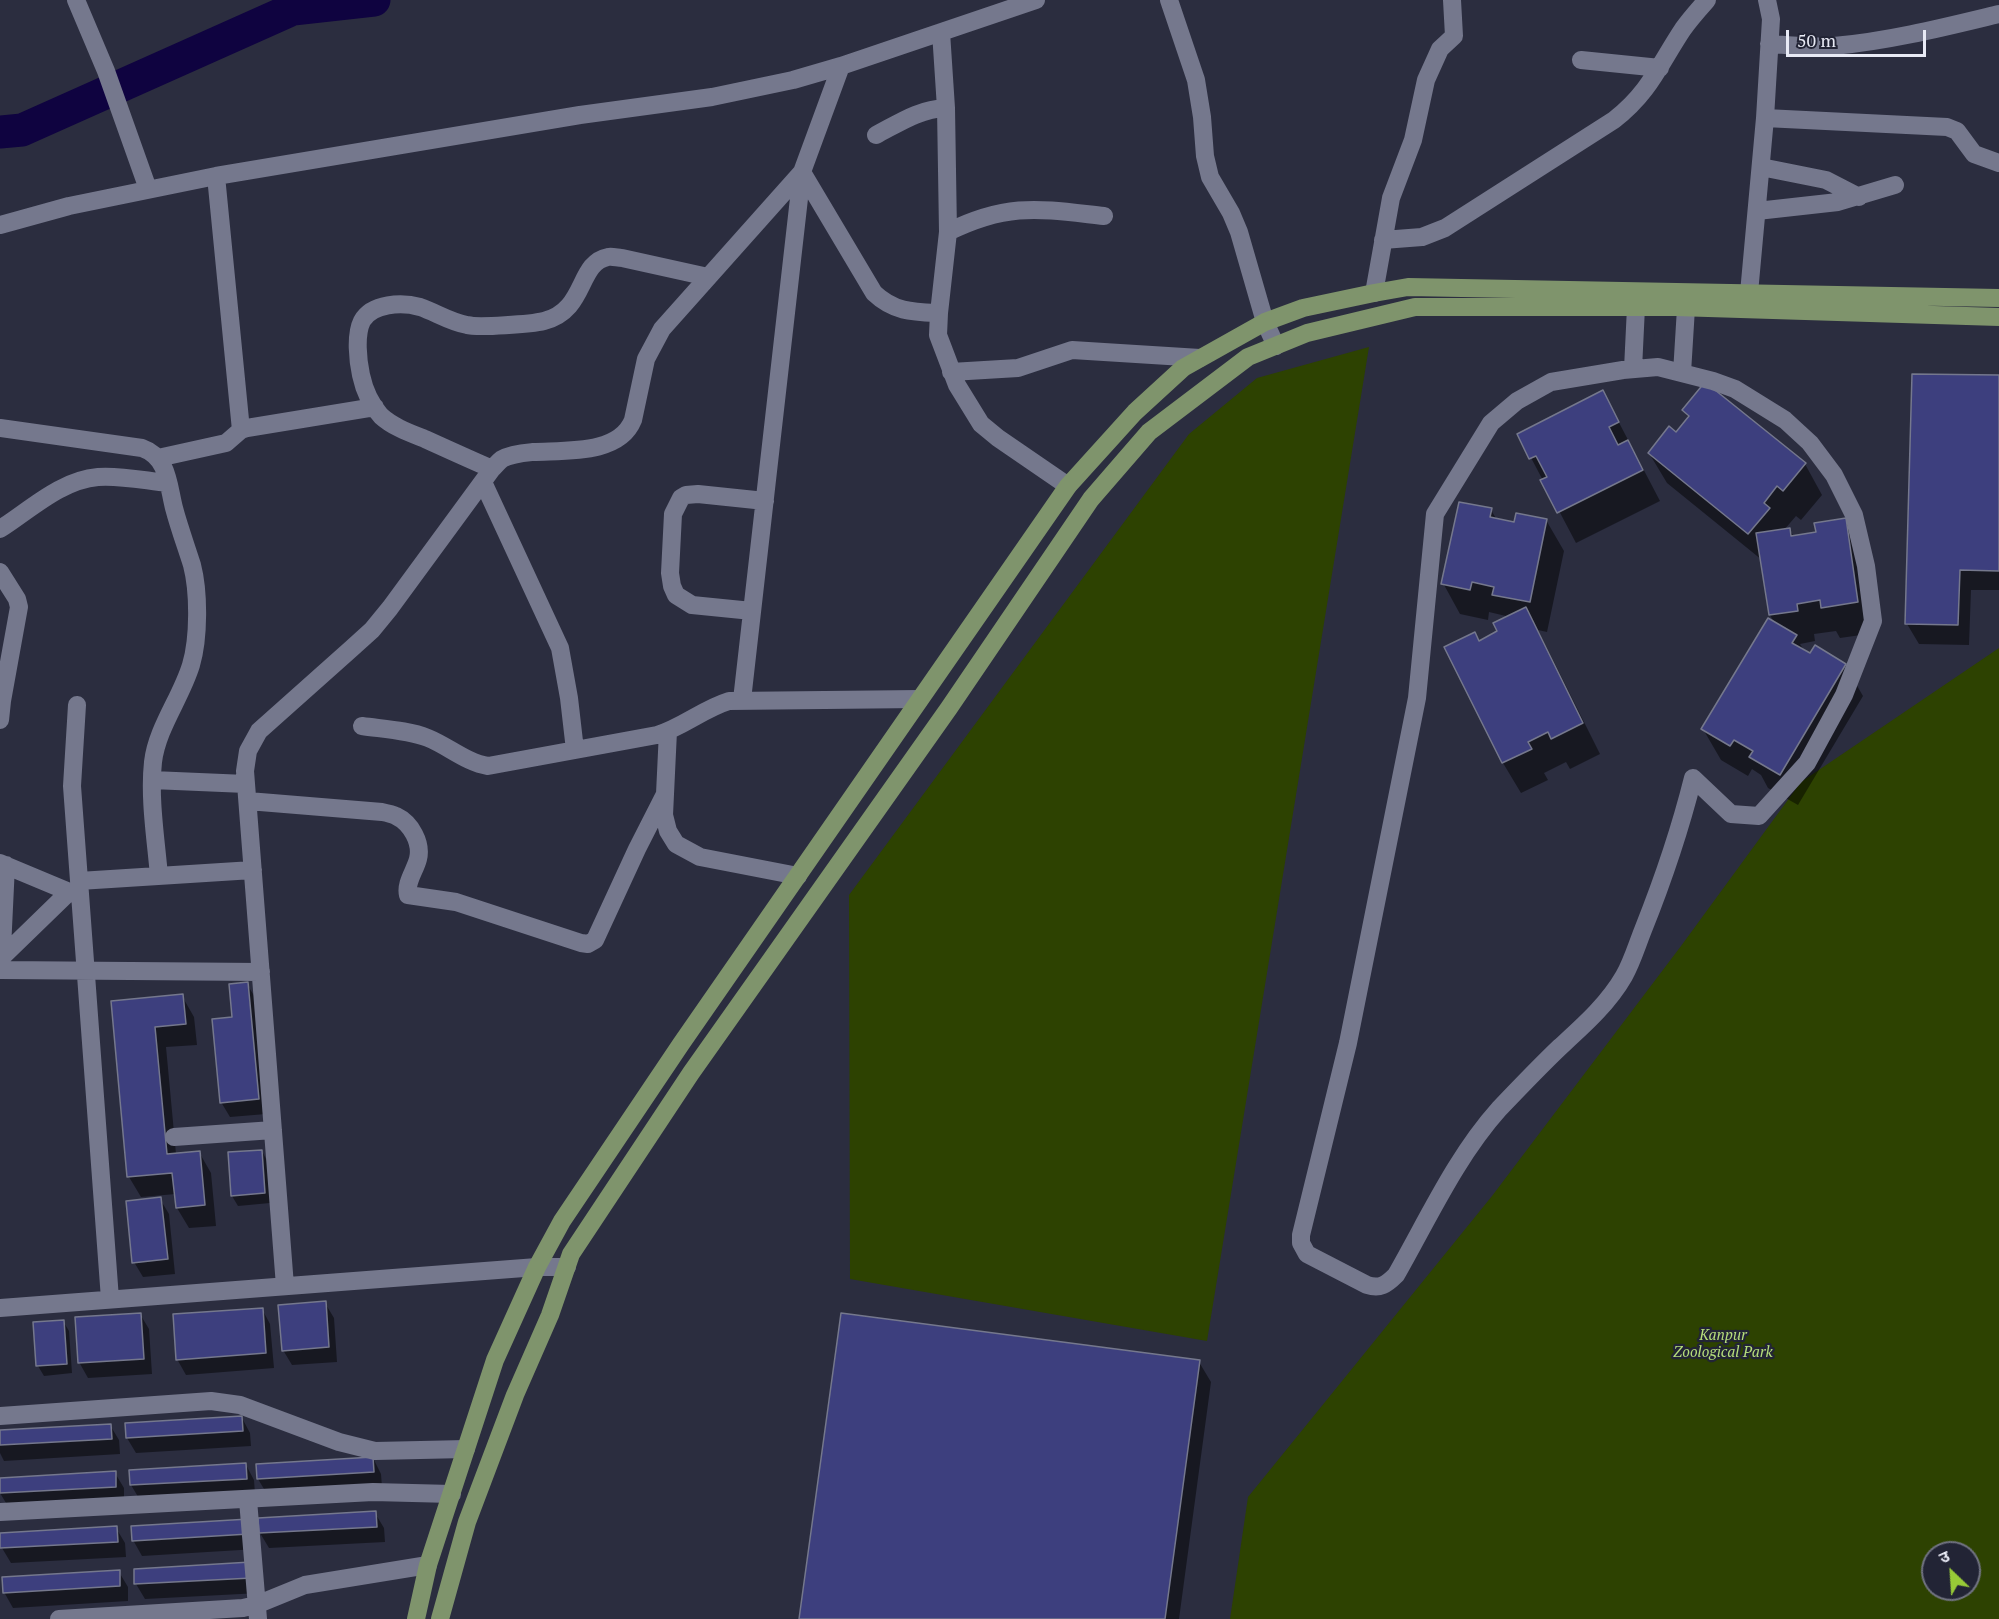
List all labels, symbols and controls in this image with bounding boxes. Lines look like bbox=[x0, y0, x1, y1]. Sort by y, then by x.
scale bar bbox=[1789, 18, 1928, 56]
text: 50 m bbox=[1797, 28, 1836, 52]
park label: Kanpur Zoological Park bbox=[1673, 1327, 1773, 1362]
north arrow bbox=[1921, 1541, 1981, 1601]
text: उ bbox=[1935, 1545, 1953, 1568]

